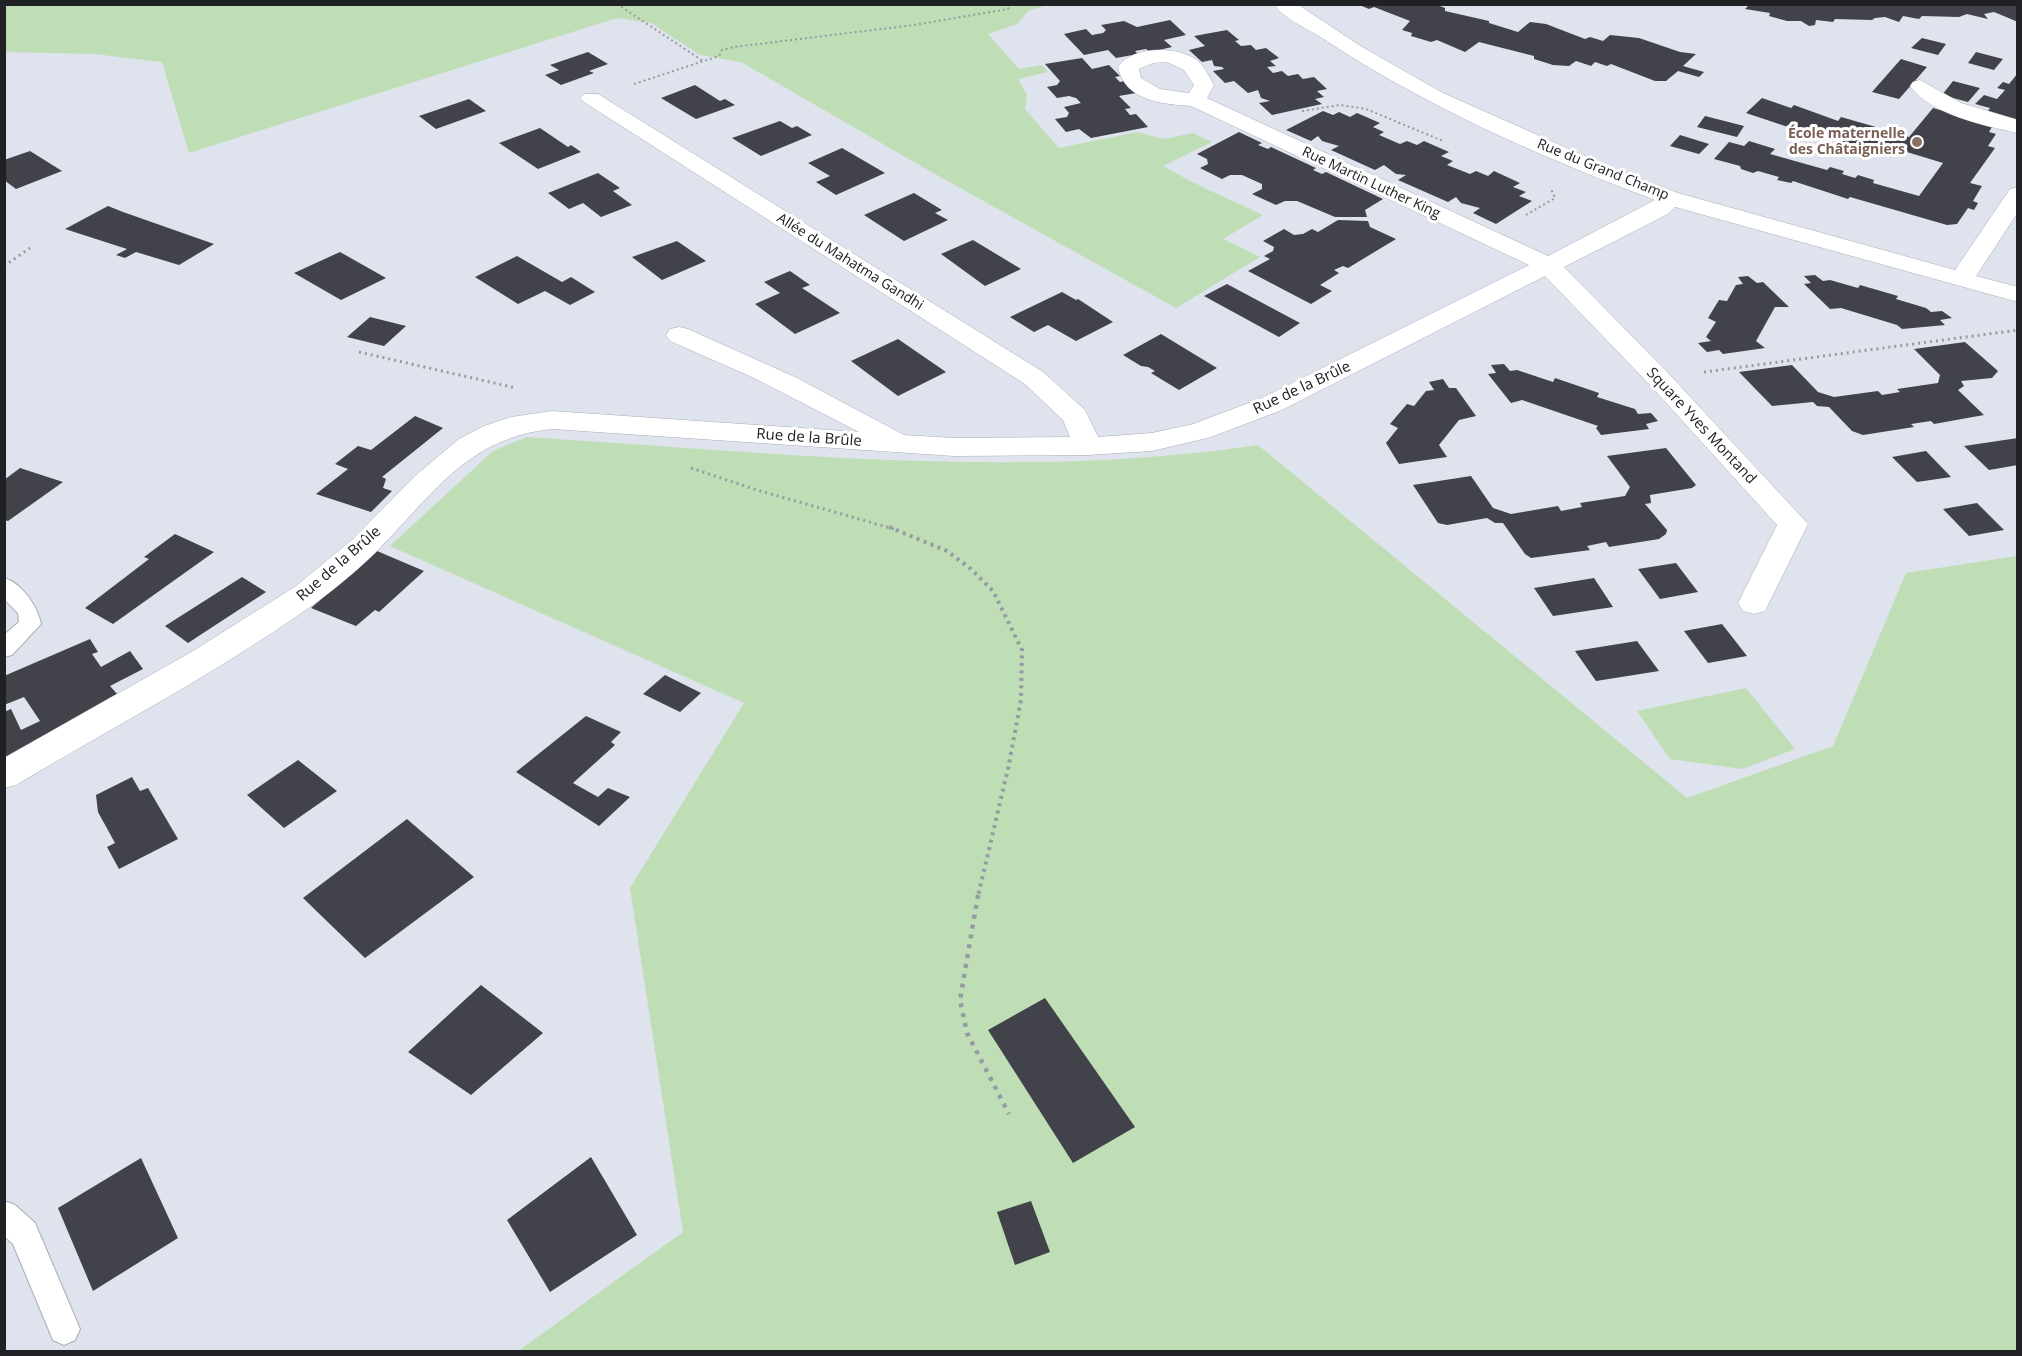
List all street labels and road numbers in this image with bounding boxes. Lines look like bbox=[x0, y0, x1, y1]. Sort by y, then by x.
street label: Rue du Grand Champ bbox=[1535, 136, 1671, 204]
street label: Rue Martin Luther King bbox=[1299, 144, 1443, 222]
street label: Allée du Mahatma Gandhi bbox=[774, 210, 926, 314]
street label: Rue de la Brûle bbox=[1250, 358, 1354, 418]
street label: Square Yves Montand bbox=[1642, 364, 1760, 488]
street label: Rue de la Brûle bbox=[756, 425, 862, 451]
street label: Rue de la Brûle bbox=[293, 523, 385, 605]

